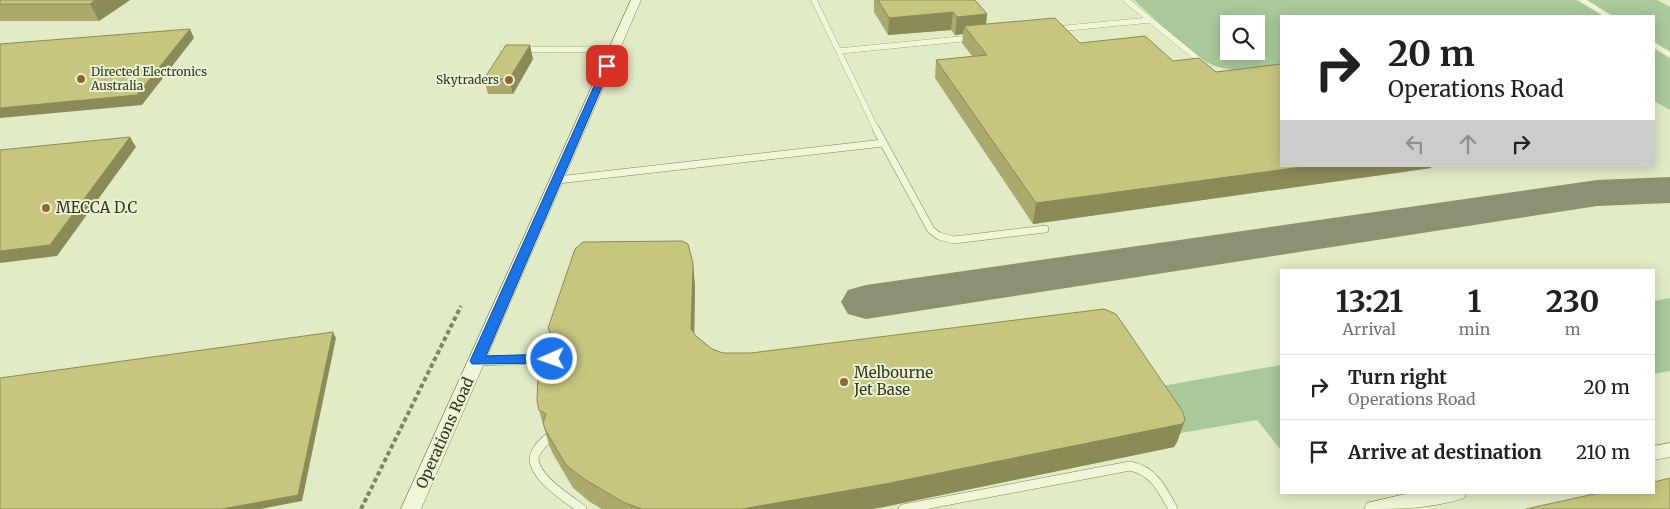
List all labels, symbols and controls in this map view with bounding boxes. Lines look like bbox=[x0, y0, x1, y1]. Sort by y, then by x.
map controls bbox=[1220, 15, 1265, 60]
button: search bbox=[1220, 15, 1265, 60]
text: 20 m bbox=[1388, 32, 1475, 76]
icon: right bbox=[1305, 35, 1370, 100]
pin bbox=[586, 45, 628, 87]
icon: arrive bbox=[593, 52, 621, 80]
place label: Directed Electronics Australia bbox=[90, 64, 207, 93]
place label: Skytraders bbox=[436, 72, 499, 87]
marker: Directed Electronics Australia bbox=[75, 73, 87, 85]
marker: Skytraders bbox=[503, 74, 515, 86]
text: Operations Road bbox=[1388, 75, 1564, 103]
icon: left bbox=[1401, 130, 1429, 158]
icon: ahead bbox=[1454, 130, 1482, 158]
icon: right bbox=[1507, 130, 1535, 158]
place label: MECCA D.C bbox=[56, 198, 138, 217]
marker: MECCA D.C bbox=[40, 202, 52, 214]
text: 13:21 bbox=[1336, 282, 1403, 320]
text: 1 bbox=[1468, 282, 1481, 320]
text: 230 bbox=[1546, 282, 1599, 320]
text: Arrival bbox=[1343, 319, 1396, 339]
text: min bbox=[1459, 319, 1490, 339]
text: m bbox=[1565, 319, 1581, 339]
position arrow bbox=[525, 332, 577, 384]
place label: Melbourne Jet Base bbox=[853, 363, 933, 399]
text: Turn right bbox=[1348, 365, 1447, 389]
icon: right bbox=[1305, 373, 1333, 401]
street label: Operations Road bbox=[412, 374, 478, 491]
text: 20 m bbox=[1583, 375, 1630, 399]
marker: Melbourne Jet Base bbox=[838, 376, 850, 388]
text: Operations Road bbox=[1348, 389, 1476, 409]
icon: arrive bbox=[1305, 438, 1333, 466]
text: Arrive at destination bbox=[1348, 440, 1542, 464]
text: 210 m bbox=[1576, 440, 1630, 464]

